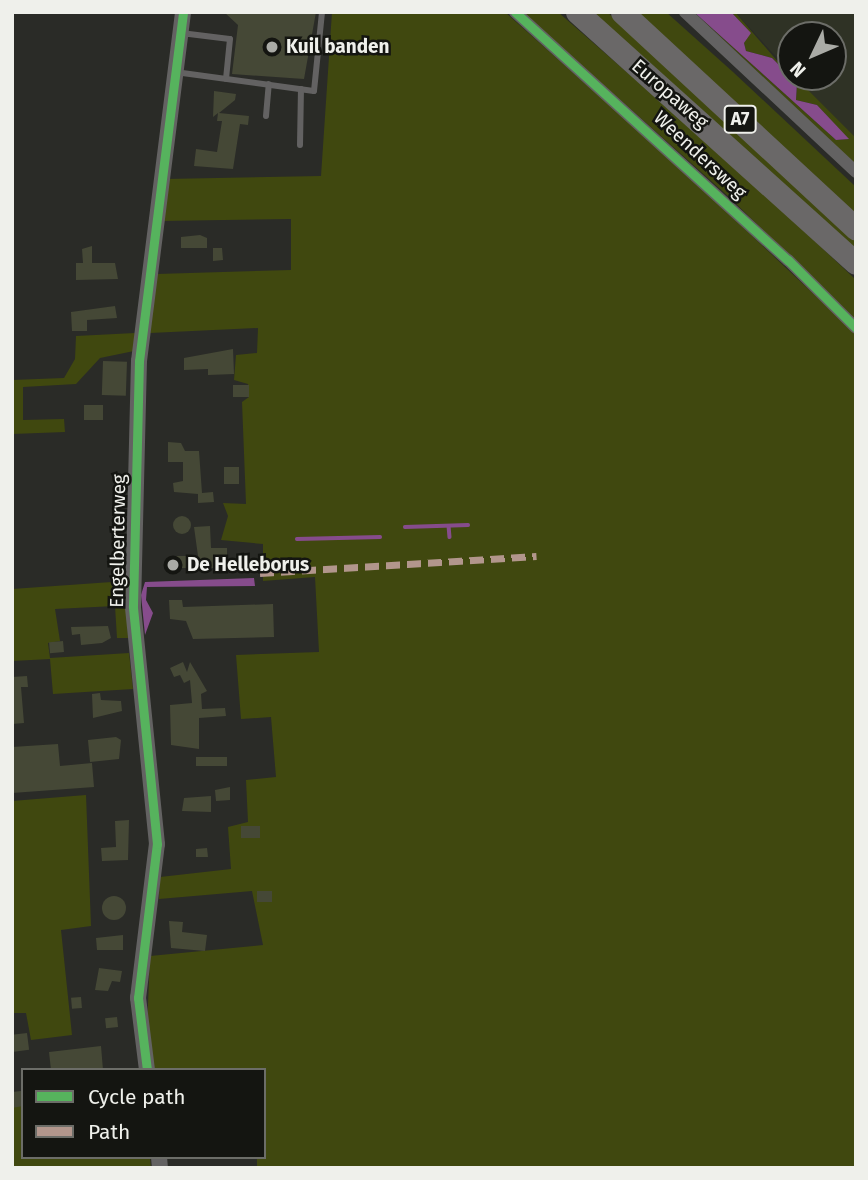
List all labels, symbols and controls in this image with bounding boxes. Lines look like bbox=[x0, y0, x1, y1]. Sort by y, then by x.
north arrow bbox=[777, 21, 847, 91]
place label: Kuil banden bbox=[286, 36, 390, 58]
marker: Kuil banden bbox=[264, 39, 280, 55]
street label: Europaweg bbox=[627, 55, 713, 133]
text: N bbox=[785, 57, 811, 82]
road number: A7 bbox=[722, 104, 758, 134]
street label: Weendersweg bbox=[649, 106, 751, 204]
street label: Engelberterweg bbox=[105, 474, 131, 608]
place label: De Helleborus bbox=[187, 554, 309, 576]
marker: De Helleborus bbox=[165, 557, 181, 573]
legend bbox=[21, 1068, 266, 1159]
text: Cycle path bbox=[88, 1084, 186, 1110]
text: Path bbox=[88, 1119, 130, 1145]

